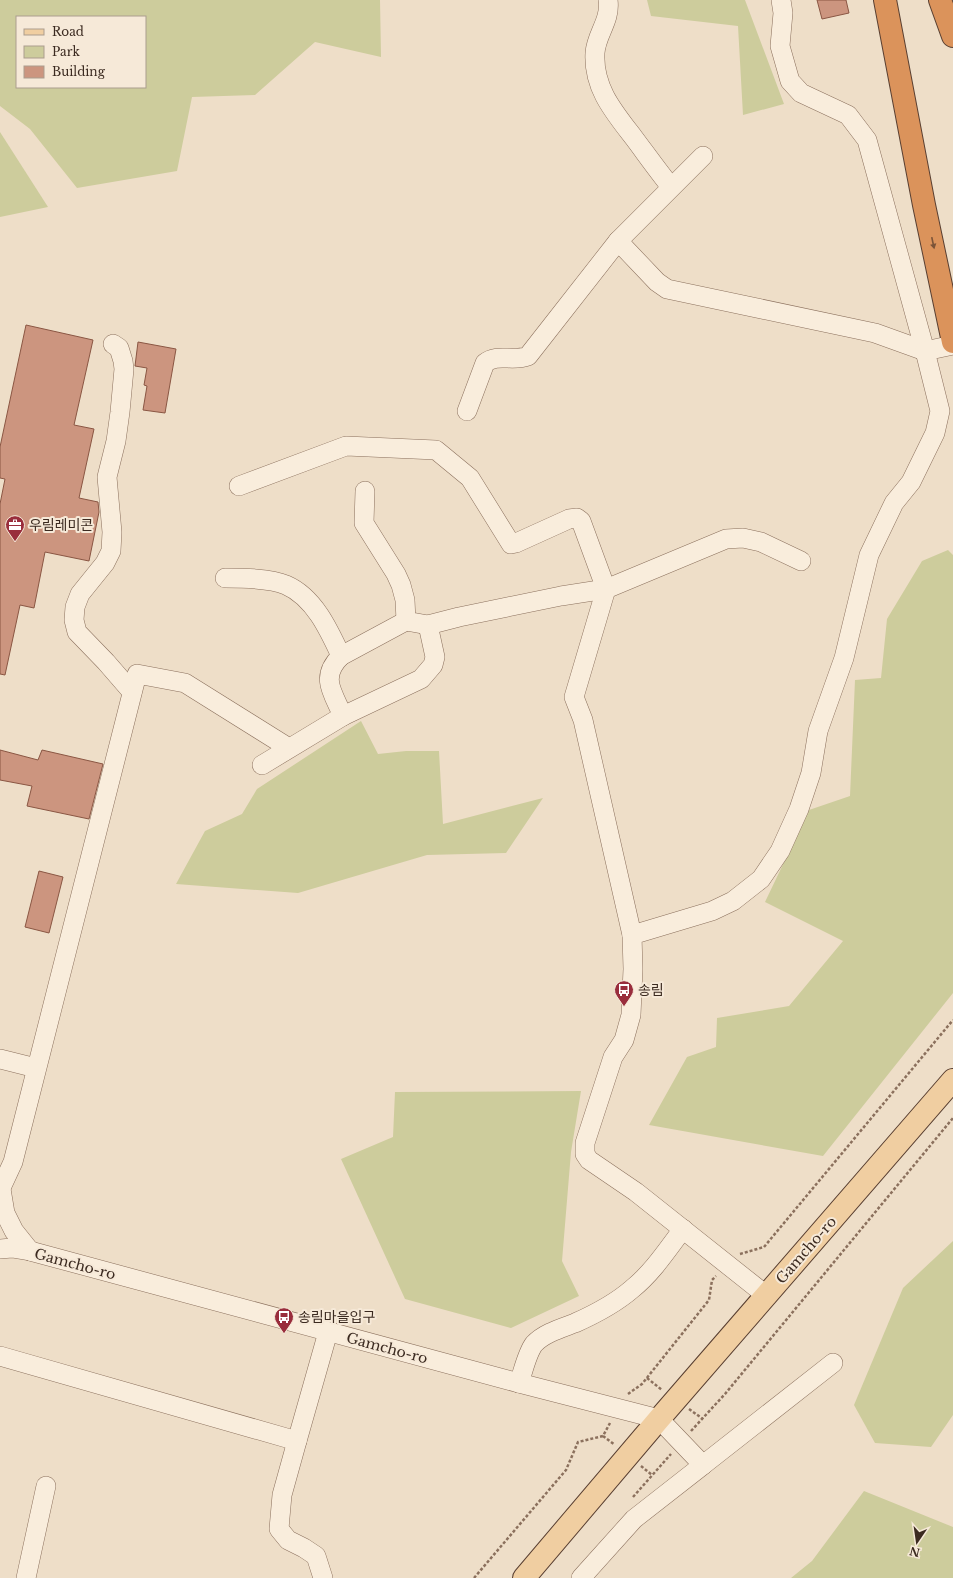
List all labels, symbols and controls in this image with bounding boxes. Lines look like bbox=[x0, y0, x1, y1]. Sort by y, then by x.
legend bbox=[16, 16, 146, 88]
text: Road bbox=[52, 24, 84, 39]
text: Park bbox=[52, 44, 80, 59]
text: Building bbox=[52, 64, 106, 79]
one-way arrow bbox=[930, 237, 936, 249]
office icon: 우림레미콘 bbox=[4, 514, 26, 542]
place label: 우림레미콘 bbox=[29, 516, 93, 534]
bus stop icon: 송림 bbox=[613, 979, 635, 1007]
place label: 송림 bbox=[638, 981, 664, 999]
street label: Gamcho-ro bbox=[772, 1213, 840, 1287]
street label: Gamcho-ro bbox=[32, 1245, 118, 1283]
bus stop icon: 송림마을입구 bbox=[273, 1306, 295, 1334]
place label: 송림마을입구 bbox=[298, 1308, 375, 1326]
street label: Gamcho-ro bbox=[344, 1329, 430, 1367]
north arrow bbox=[897, 1522, 937, 1562]
text: N bbox=[907, 1544, 921, 1560]

